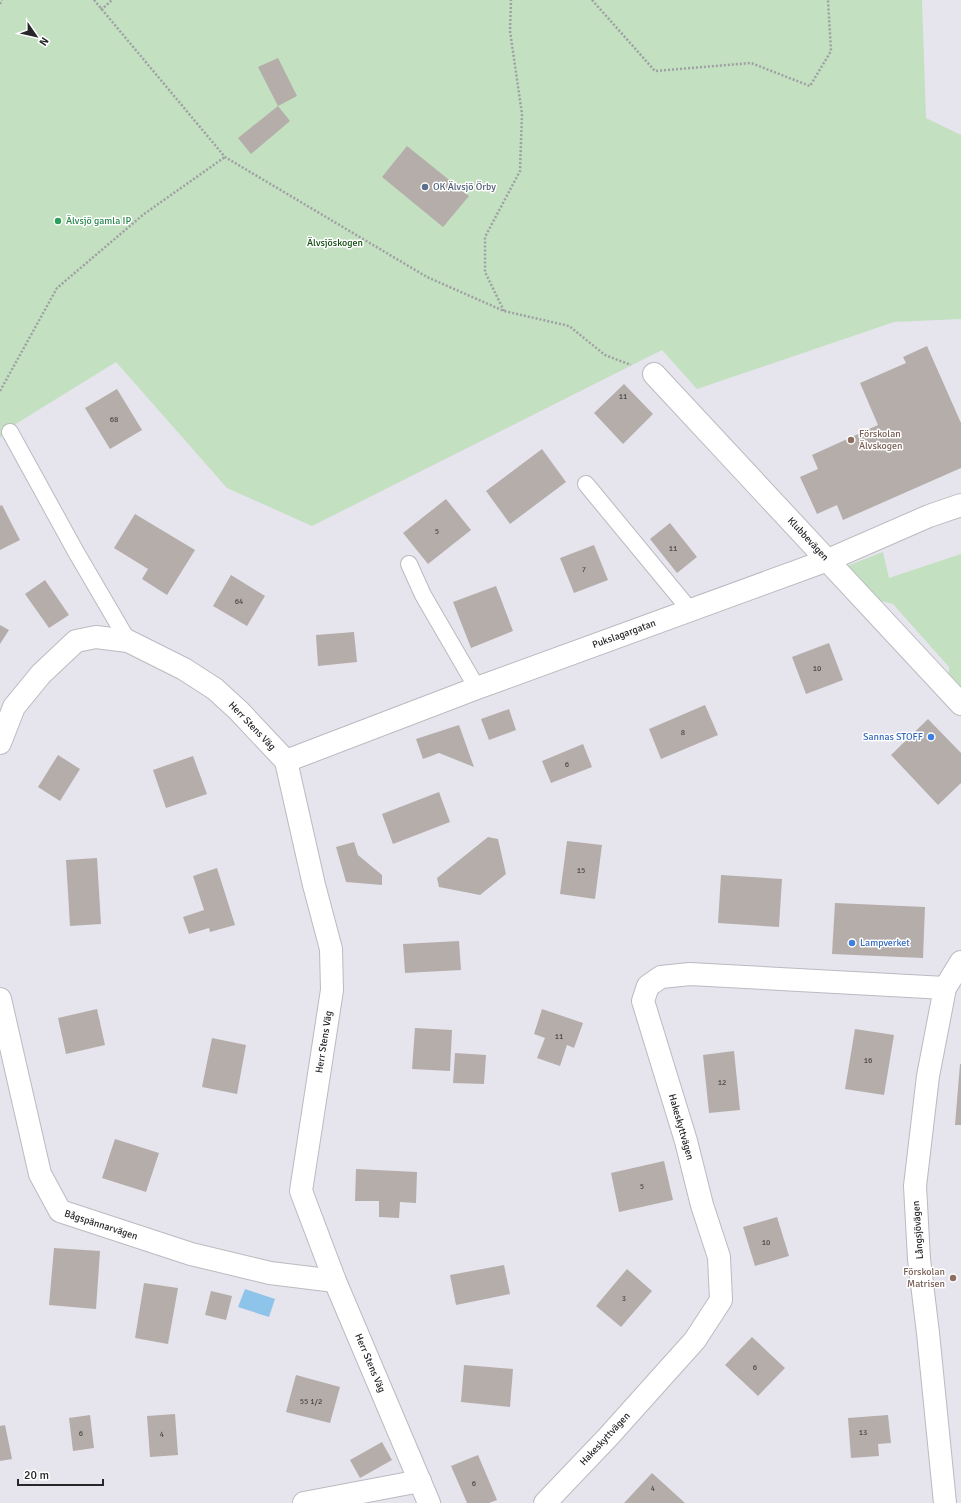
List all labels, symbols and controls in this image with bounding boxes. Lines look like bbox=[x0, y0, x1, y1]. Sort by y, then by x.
north arrow bbox=[16, 16, 56, 56]
text: N bbox=[36, 35, 51, 48]
place label: OK Älvsjö Örby bbox=[433, 181, 496, 193]
marker: OK Älvsjö Örby bbox=[420, 182, 430, 192]
place label: Älvsjö gamla IP bbox=[66, 215, 131, 227]
marker: Älvsjö gamla IP bbox=[53, 216, 63, 226]
park label: Älvsjöskogen bbox=[307, 237, 363, 249]
house number: 11 bbox=[619, 391, 627, 401]
house number: 68 bbox=[110, 414, 118, 424]
place label: Förskolan Älvskogen bbox=[859, 428, 903, 452]
marker: Förskolan Älvskogen bbox=[846, 435, 856, 445]
street label: Klubbevägen bbox=[785, 515, 831, 563]
house number: 5 bbox=[435, 526, 439, 536]
house number: 11 bbox=[669, 543, 677, 553]
house number: 7 bbox=[582, 564, 586, 574]
house number: 64 bbox=[235, 596, 244, 606]
street label: Pukslagargatan bbox=[591, 617, 657, 651]
house number: 10 bbox=[813, 663, 821, 673]
street label: Herr Stens Väg bbox=[226, 699, 278, 753]
house number: 8 bbox=[681, 727, 685, 737]
place label: Sannas STOFF bbox=[863, 731, 923, 743]
marker: Sannas STOFF bbox=[926, 732, 936, 742]
house number: 6 bbox=[565, 759, 569, 769]
house number: 15 bbox=[577, 865, 585, 875]
place label: Lampverket bbox=[860, 937, 910, 949]
marker: Lampverket bbox=[847, 938, 857, 948]
street label: Herr Stens Väg bbox=[313, 1010, 335, 1074]
house number: 11 bbox=[555, 1031, 563, 1041]
house number: 16 bbox=[864, 1055, 872, 1065]
house number: 12 bbox=[718, 1077, 726, 1087]
street label: Hakeskyttvägen bbox=[666, 1093, 696, 1161]
house number: 5 bbox=[640, 1181, 644, 1191]
street label: Långsjövägen bbox=[910, 1200, 926, 1260]
street label: Bågspännarvägen bbox=[63, 1207, 139, 1243]
house number: 10 bbox=[762, 1237, 770, 1247]
place label: Förskolan Matrisen bbox=[903, 1266, 945, 1290]
marker: Förskolan Matrisen bbox=[948, 1273, 958, 1283]
house number: 3 bbox=[622, 1293, 626, 1303]
street label: Herr Stens Väg bbox=[352, 1332, 388, 1394]
house number: 6 bbox=[753, 1362, 757, 1372]
house number: 55 1/2 bbox=[300, 1396, 322, 1406]
street label: Hakeskyttvägen bbox=[577, 1410, 633, 1468]
house number: 13 bbox=[859, 1427, 867, 1437]
house number: 6 bbox=[79, 1428, 83, 1438]
house number: 4 bbox=[160, 1429, 165, 1439]
scale bar bbox=[18, 1461, 103, 1487]
text: 20 m bbox=[24, 1468, 49, 1483]
house number: 6 bbox=[472, 1478, 476, 1488]
house number: 4 bbox=[651, 1483, 656, 1493]

